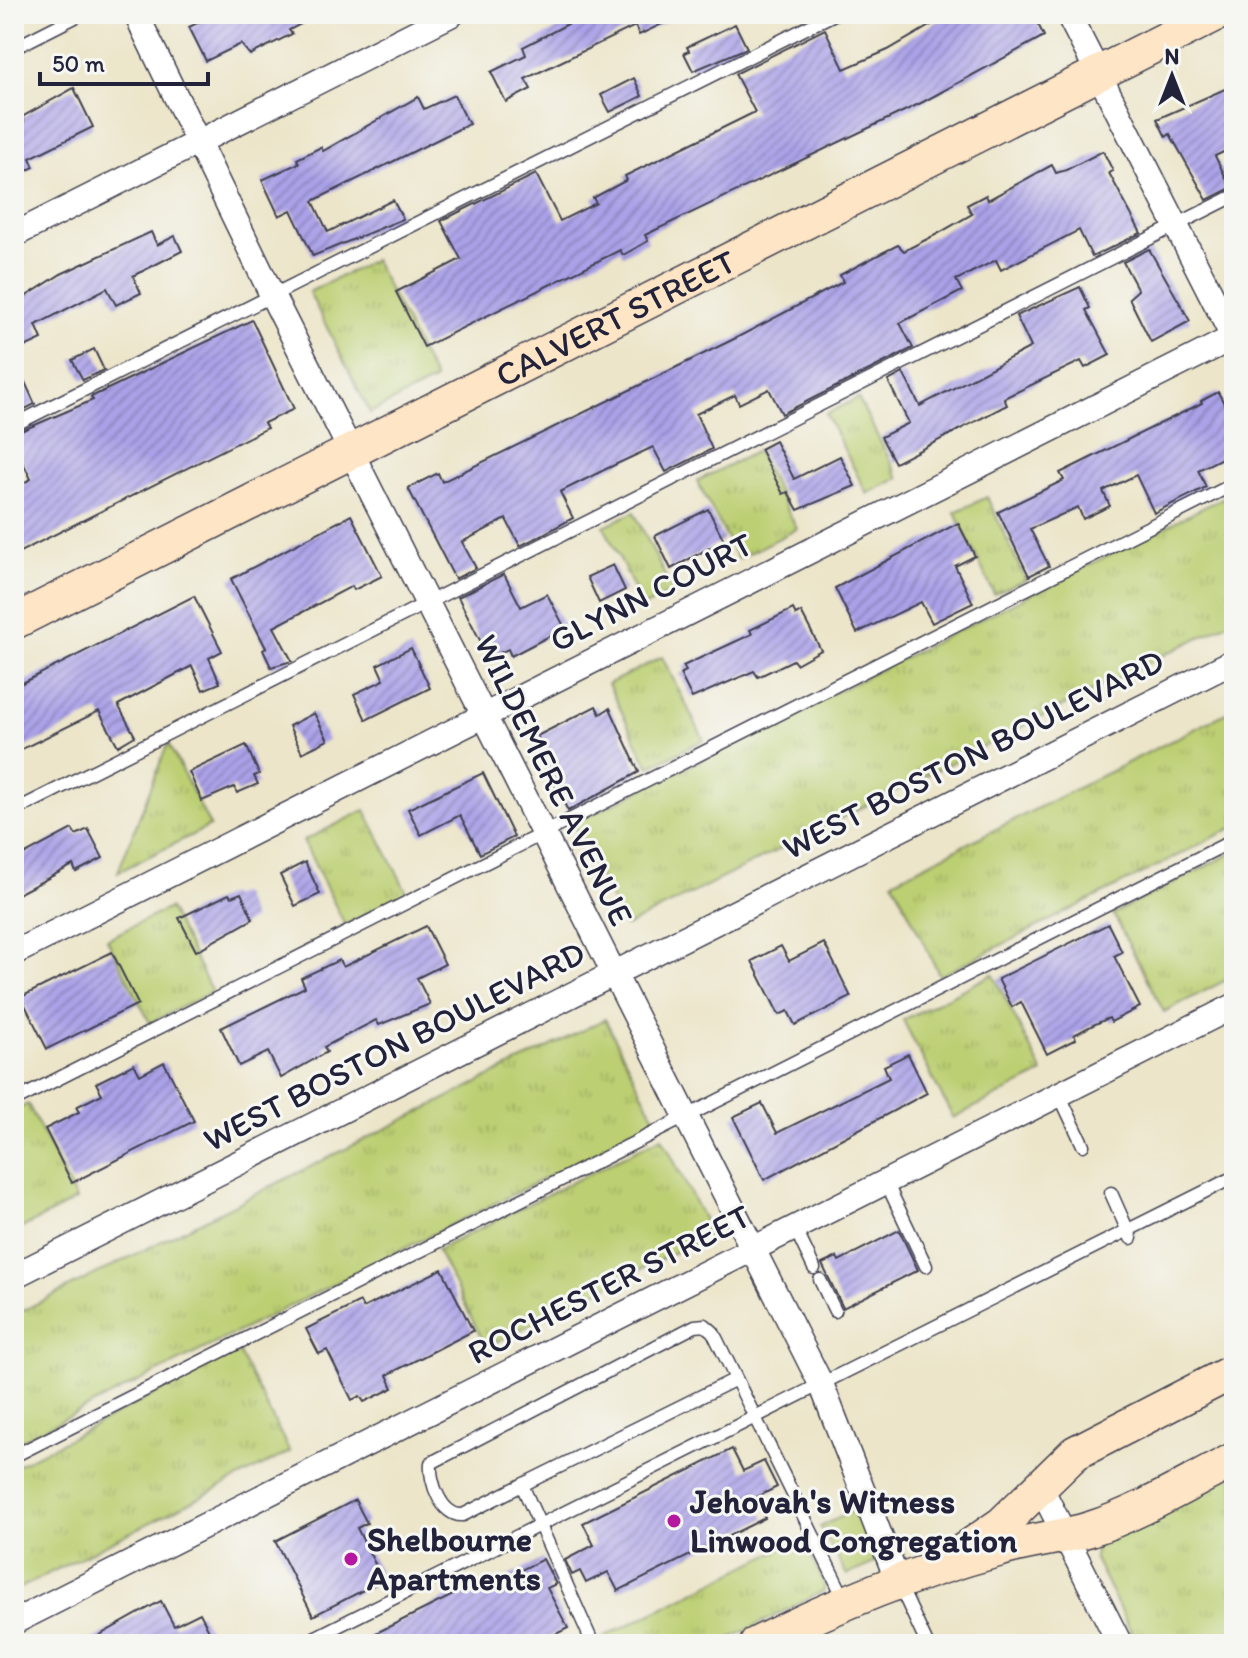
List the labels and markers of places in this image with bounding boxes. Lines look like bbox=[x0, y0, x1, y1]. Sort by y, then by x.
place label: Jehovah's Witness Linwood Congregation bbox=[689, 1481, 1018, 1561]
marker: Jehovah's Witness Linwood Congregation bbox=[665, 1512, 683, 1530]
place label: Shelbourne Apartments bbox=[367, 1519, 541, 1599]
marker: Shelbourne Apartments bbox=[342, 1550, 360, 1568]

